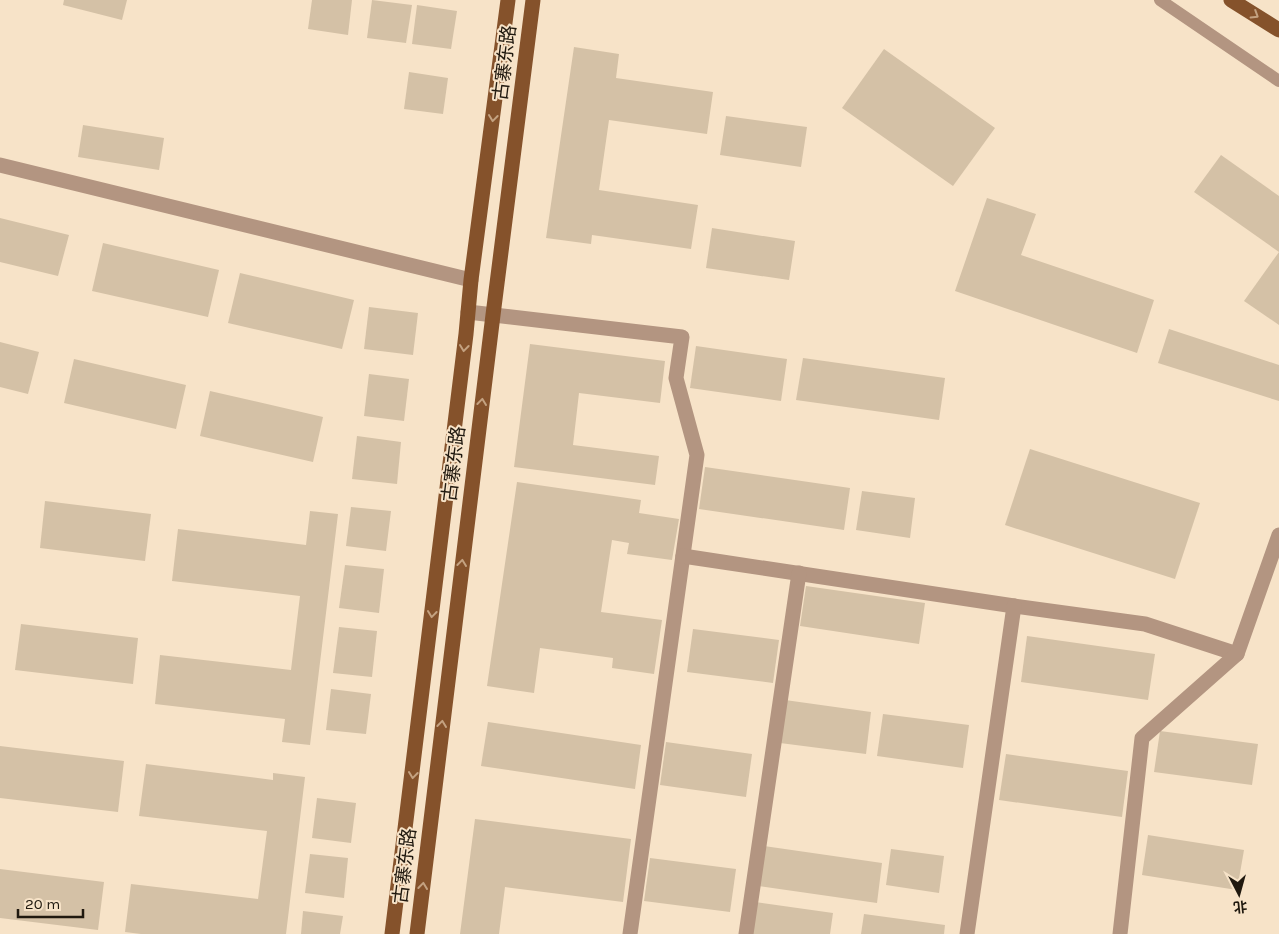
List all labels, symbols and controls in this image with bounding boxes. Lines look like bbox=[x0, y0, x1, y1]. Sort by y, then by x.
one-way arrow bbox=[1249, 9, 1258, 18]
street label: 古寨东路 bbox=[489, 24, 521, 102]
one-way arrow bbox=[488, 114, 499, 122]
one-way arrow bbox=[459, 345, 470, 353]
one-way arrow bbox=[476, 397, 487, 405]
street label: 古寨东路 bbox=[438, 425, 470, 503]
one-way arrow bbox=[456, 559, 467, 567]
one-way arrow bbox=[427, 610, 438, 618]
one-way arrow bbox=[436, 720, 447, 728]
one-way arrow bbox=[408, 772, 419, 780]
street label: 古寨东路 bbox=[389, 827, 421, 905]
north arrow bbox=[1214, 869, 1264, 919]
one-way arrow bbox=[417, 881, 428, 889]
scale bar bbox=[18, 886, 82, 918]
text: 20 m bbox=[25, 895, 60, 913]
text: 北 bbox=[1232, 897, 1248, 916]

